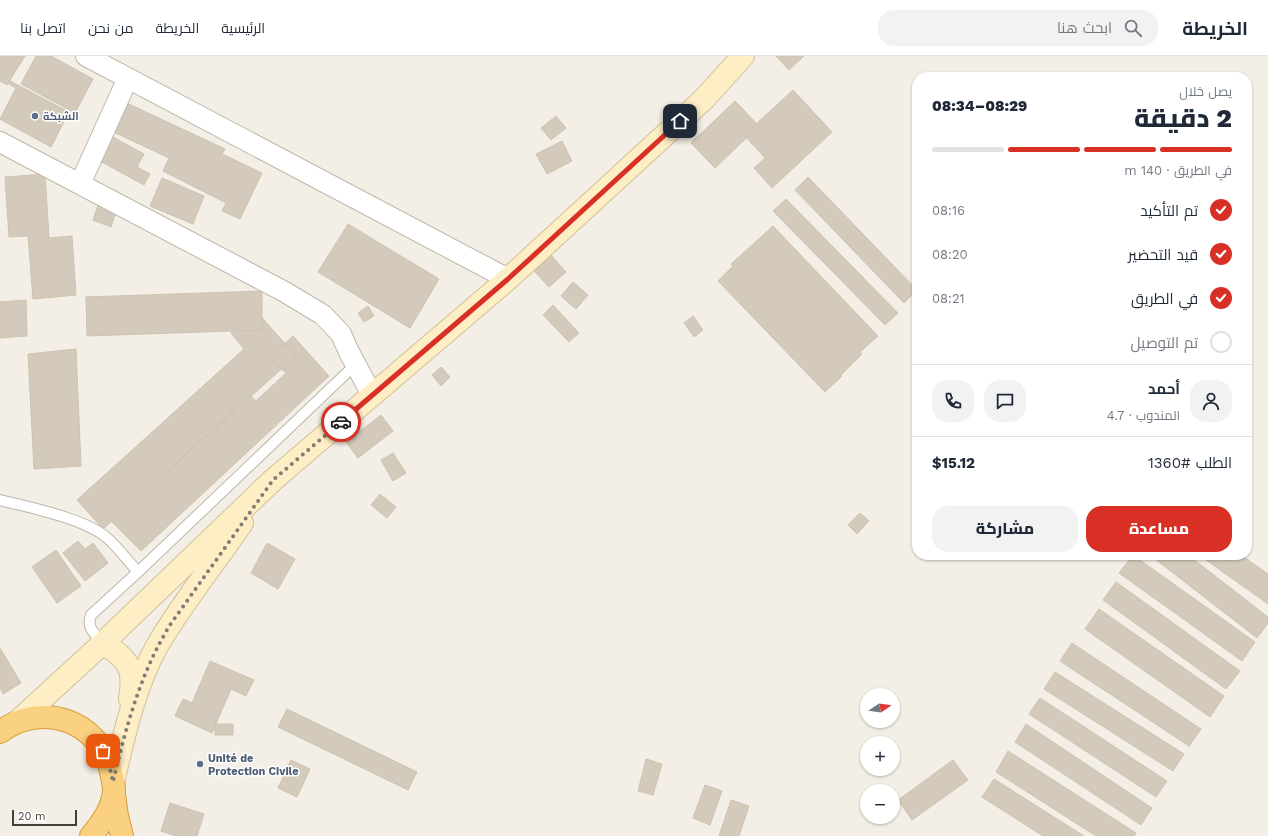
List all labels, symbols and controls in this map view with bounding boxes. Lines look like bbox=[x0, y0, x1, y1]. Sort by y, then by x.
search box bbox=[878, 10, 1158, 46]
icon: search bbox=[1122, 17, 1144, 39]
text: الخريطة bbox=[1182, 17, 1248, 40]
text: ابحث هنا bbox=[1057, 19, 1112, 37]
text: اتصل بنا bbox=[20, 20, 66, 36]
text: من نحن bbox=[88, 20, 134, 36]
text: الخريطة bbox=[156, 20, 199, 36]
text: الرئيسية bbox=[221, 20, 265, 36]
text: يصل خلال bbox=[1179, 84, 1232, 99]
text: 08:29–08:34 bbox=[932, 97, 1027, 115]
text: 2 دقيقة bbox=[1134, 103, 1232, 133]
pin bbox=[663, 104, 697, 138]
place label: الشبكة bbox=[43, 110, 79, 123]
icon: home bbox=[669, 110, 691, 132]
marker: الشبكة bbox=[30, 111, 40, 121]
text: في الطريق · 140 m bbox=[1124, 163, 1232, 178]
icon: check bbox=[1210, 199, 1232, 221]
text: تم التأكيد bbox=[1140, 202, 1198, 220]
text: 08:16 bbox=[932, 203, 965, 218]
icon: check bbox=[1210, 243, 1232, 265]
text: قيد التحضير bbox=[1128, 246, 1198, 264]
text: 08:20 bbox=[932, 247, 968, 262]
icon: check bbox=[1210, 287, 1232, 309]
text: في الطريق bbox=[1131, 290, 1198, 308]
text: 08:21 bbox=[932, 291, 965, 306]
text: تم التوصيل bbox=[1131, 334, 1198, 352]
button: phone bbox=[932, 380, 974, 422]
button: chat bbox=[984, 380, 1026, 422]
text: أحمد bbox=[1148, 380, 1180, 398]
button: person bbox=[1190, 380, 1232, 422]
courier bbox=[321, 402, 361, 442]
text: المندوب · 4.7 bbox=[1107, 408, 1180, 423]
icon: car bbox=[330, 411, 352, 433]
text: $15.12 bbox=[932, 454, 975, 472]
text: الطلب #1360 bbox=[1148, 454, 1232, 472]
button: مشاركة bbox=[932, 506, 1078, 552]
button: مساعدة bbox=[1086, 506, 1232, 552]
north arrow bbox=[860, 688, 900, 728]
map controls bbox=[860, 688, 900, 824]
pin bbox=[86, 734, 120, 768]
button: + bbox=[860, 736, 900, 776]
icon: bag bbox=[92, 740, 114, 762]
place label: Unité de Protection Civile bbox=[208, 752, 299, 778]
marker: Unité de Protection Civile bbox=[195, 759, 205, 769]
button: − bbox=[860, 784, 900, 824]
scale bar bbox=[12, 808, 77, 827]
text: 20 m bbox=[18, 810, 46, 823]

